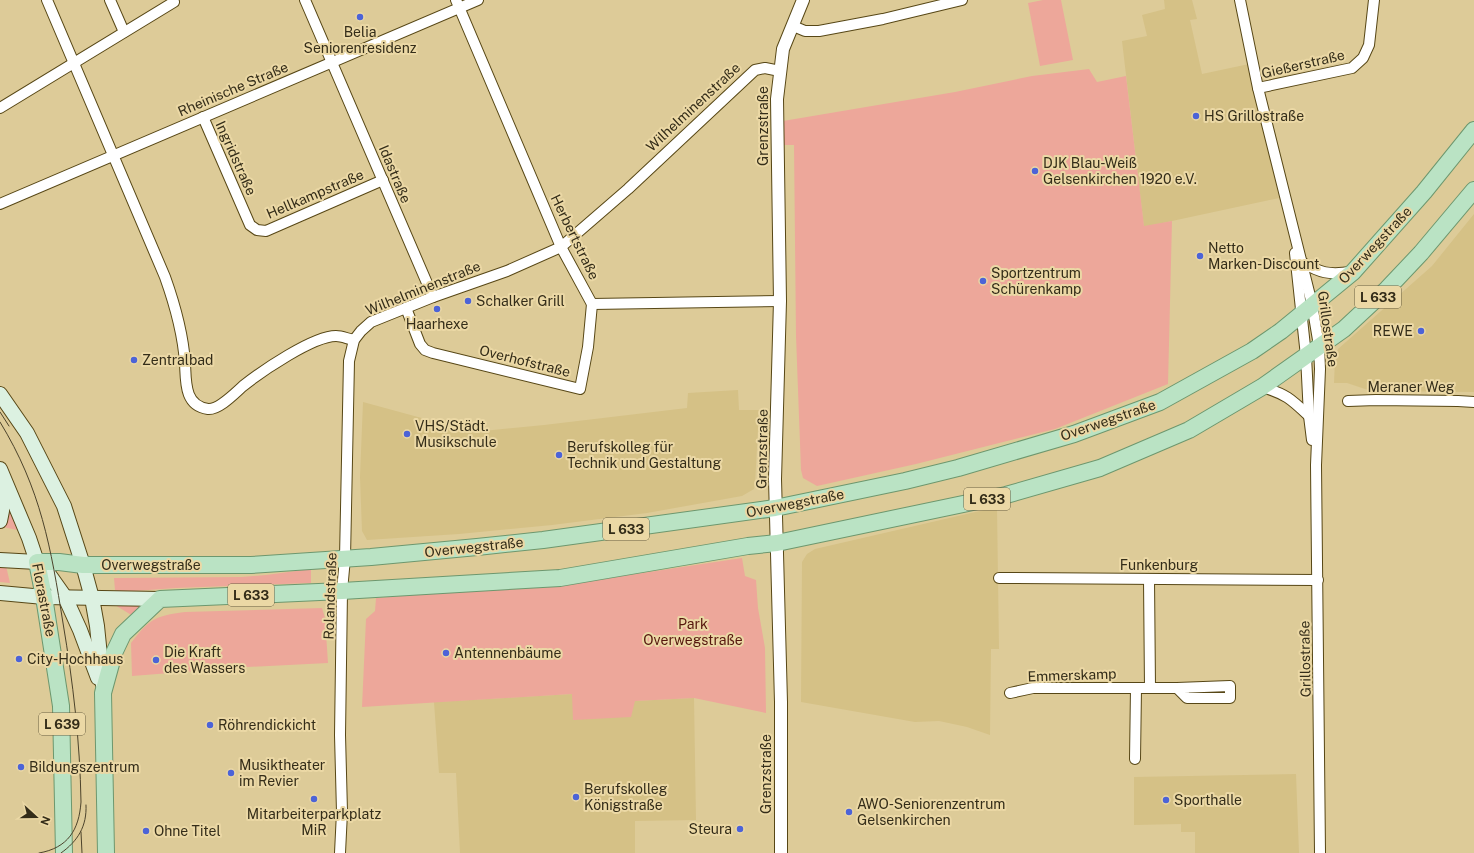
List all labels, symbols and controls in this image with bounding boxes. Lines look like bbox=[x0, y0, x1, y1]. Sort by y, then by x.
marker: Belia Seniorenresidenz bbox=[355, 12, 365, 22]
place label: Belia Seniorenresidenz bbox=[304, 24, 417, 56]
street label: Gießerstraße bbox=[1260, 47, 1346, 81]
street label: Rheinische Straße bbox=[176, 59, 291, 119]
street label: Wilhelminenstraße bbox=[643, 59, 743, 155]
street label: Grenzstraße bbox=[755, 86, 771, 166]
place label: HS Grillostraße bbox=[1204, 108, 1304, 124]
marker: HS Grillostraße bbox=[1191, 111, 1201, 121]
street label: Ingridstraße bbox=[213, 118, 260, 198]
street label: Idastraße bbox=[376, 143, 414, 205]
place label: DJK Blau-Weiß Gelsenkirchen 1920 e.V. bbox=[1043, 155, 1197, 187]
street label: Hellkampstraße bbox=[264, 166, 366, 222]
marker: DJK Blau-Weiß Gelsenkirchen 1920 e.V. bbox=[1030, 166, 1040, 176]
street label: Herbertstraße bbox=[548, 192, 602, 282]
street label: Overwegstraße bbox=[1335, 203, 1415, 287]
place label: Netto Marken-Discount bbox=[1208, 240, 1320, 272]
marker: Netto Marken-Discount bbox=[1195, 251, 1205, 261]
street label: Wilhelminenstraße bbox=[363, 258, 483, 318]
place label: Sportzentrum Schürenkamp bbox=[991, 265, 1081, 297]
marker: Sportzentrum Schürenkamp bbox=[978, 276, 988, 286]
road number: L 633 bbox=[1355, 286, 1401, 308]
street label: Grillostraße bbox=[1315, 290, 1341, 368]
place label: Schalker Grill bbox=[476, 293, 565, 309]
marker: Schalker Grill bbox=[463, 296, 473, 306]
marker: Haarhexe bbox=[432, 304, 442, 314]
place label: Haarhexe bbox=[406, 316, 468, 332]
place label: REWE bbox=[1373, 323, 1413, 339]
marker: REWE bbox=[1416, 326, 1426, 336]
street label: Overhofstraße bbox=[478, 342, 572, 380]
place label: Zentralbad bbox=[142, 352, 213, 368]
marker: Zentralbad bbox=[129, 355, 139, 365]
street label: Meraner Weg bbox=[1367, 379, 1455, 395]
street label: Overwegstraße bbox=[1058, 396, 1158, 444]
street label: Grenzstraße bbox=[753, 409, 771, 489]
place label: VHS/Städt. Musikschule bbox=[415, 418, 497, 450]
marker: VHS/Städt. Musikschule bbox=[402, 429, 412, 439]
place label: Berufskolleg für Technik und Gestaltung bbox=[567, 439, 721, 471]
marker: Berufskolleg für Technik und Gestaltung bbox=[554, 450, 564, 460]
street label: Overwegstraße bbox=[745, 486, 845, 520]
road number: L 633 bbox=[964, 488, 1010, 510]
road number: L 633 bbox=[603, 518, 649, 540]
street label: Overwegstraße bbox=[424, 534, 524, 560]
street label: Rolandstraße bbox=[320, 552, 340, 640]
street label: Overwegstraße bbox=[101, 557, 201, 573]
street label: Funkenburg bbox=[1120, 557, 1199, 573]
street label: Florastraße bbox=[29, 562, 59, 638]
road number: L 633 bbox=[228, 584, 274, 606]
park label: Park Overwegstraße bbox=[643, 616, 743, 648]
street label: Grillostraße bbox=[1296, 620, 1314, 697]
place label: Die Kraft des Wassers bbox=[164, 644, 245, 676]
place label: Antennenbäume bbox=[454, 645, 561, 661]
marker: Antennenbäume bbox=[441, 648, 451, 658]
place label: City-Hochhaus bbox=[27, 651, 123, 667]
marker: City-Hochhaus bbox=[14, 654, 24, 664]
marker: Die Kraft des Wassers bbox=[151, 655, 161, 665]
street label: Emmerskamp bbox=[1027, 665, 1117, 685]
road number: L 639 bbox=[39, 713, 85, 735]
place label: Röhrendickicht bbox=[218, 717, 316, 733]
marker: Röhrendickicht bbox=[205, 720, 215, 730]
street label: Grenzstraße bbox=[758, 734, 774, 814]
place label: Musiktheater im Revier bbox=[239, 757, 325, 789]
place label: Bildungszentrum bbox=[29, 759, 140, 775]
marker: Bildungszentrum bbox=[16, 762, 26, 772]
marker: Musiktheater im Revier bbox=[226, 768, 236, 778]
place label: Berufskolleg Königstraße bbox=[584, 781, 668, 813]
marker: Berufskolleg Königstraße bbox=[571, 792, 581, 802]
place label: Sporthalle bbox=[1174, 792, 1242, 808]
marker: Mitarbeiterparkplatz MiR bbox=[309, 794, 319, 804]
marker: Sporthalle bbox=[1161, 795, 1171, 805]
place label: AWO-Seniorenzentrum Gelsenkirchen bbox=[857, 796, 1005, 828]
north arrow bbox=[16, 797, 56, 837]
place label: Mitarbeiterparkplatz MiR bbox=[247, 806, 381, 838]
marker: AWO-Seniorenzentrum Gelsenkirchen bbox=[844, 807, 854, 817]
text: N bbox=[38, 814, 52, 827]
place label: Steura bbox=[689, 821, 732, 837]
place label: Ohne Titel bbox=[154, 823, 221, 839]
marker: Steura bbox=[735, 824, 745, 834]
marker: Ohne Titel bbox=[141, 826, 151, 836]

